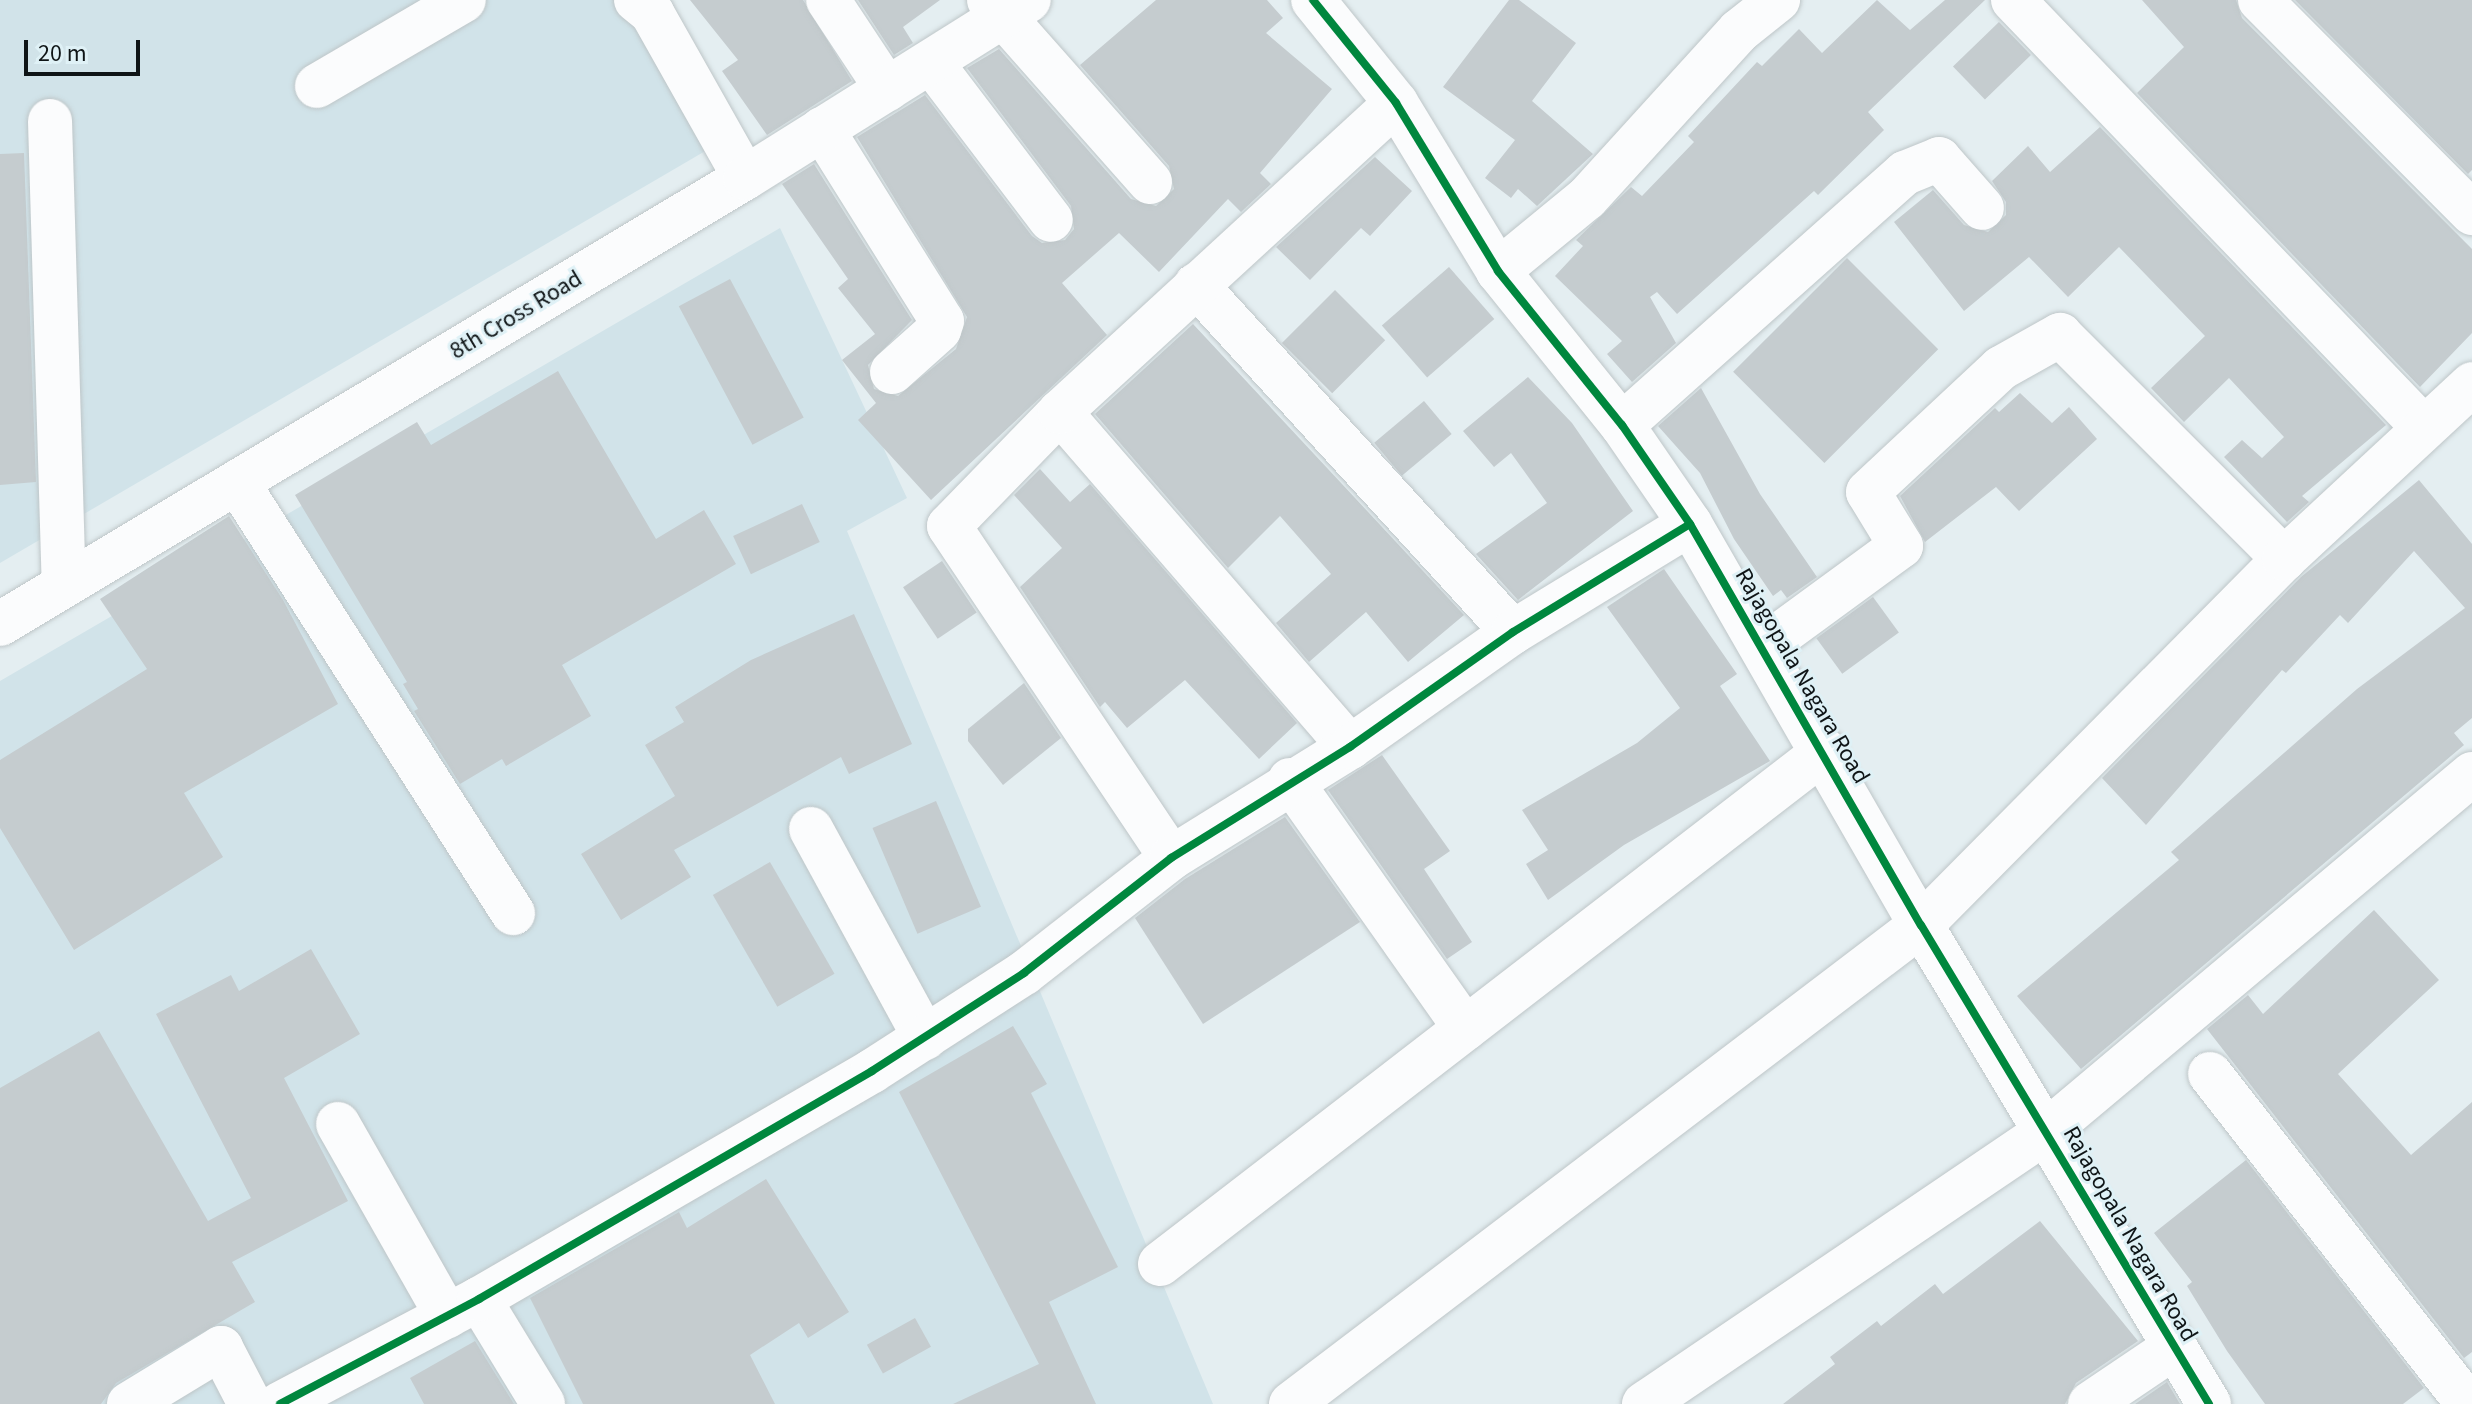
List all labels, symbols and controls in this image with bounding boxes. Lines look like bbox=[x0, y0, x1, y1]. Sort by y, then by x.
scale bar bbox=[28, 24, 144, 74]
text: 20 m bbox=[38, 36, 87, 71]
street label: 8th Cross Road bbox=[445, 264, 587, 366]
street label: Rajagopala Nagara Road bbox=[1728, 563, 1876, 789]
street label: Rajagopala Nagara Road bbox=[2056, 1121, 2204, 1347]

